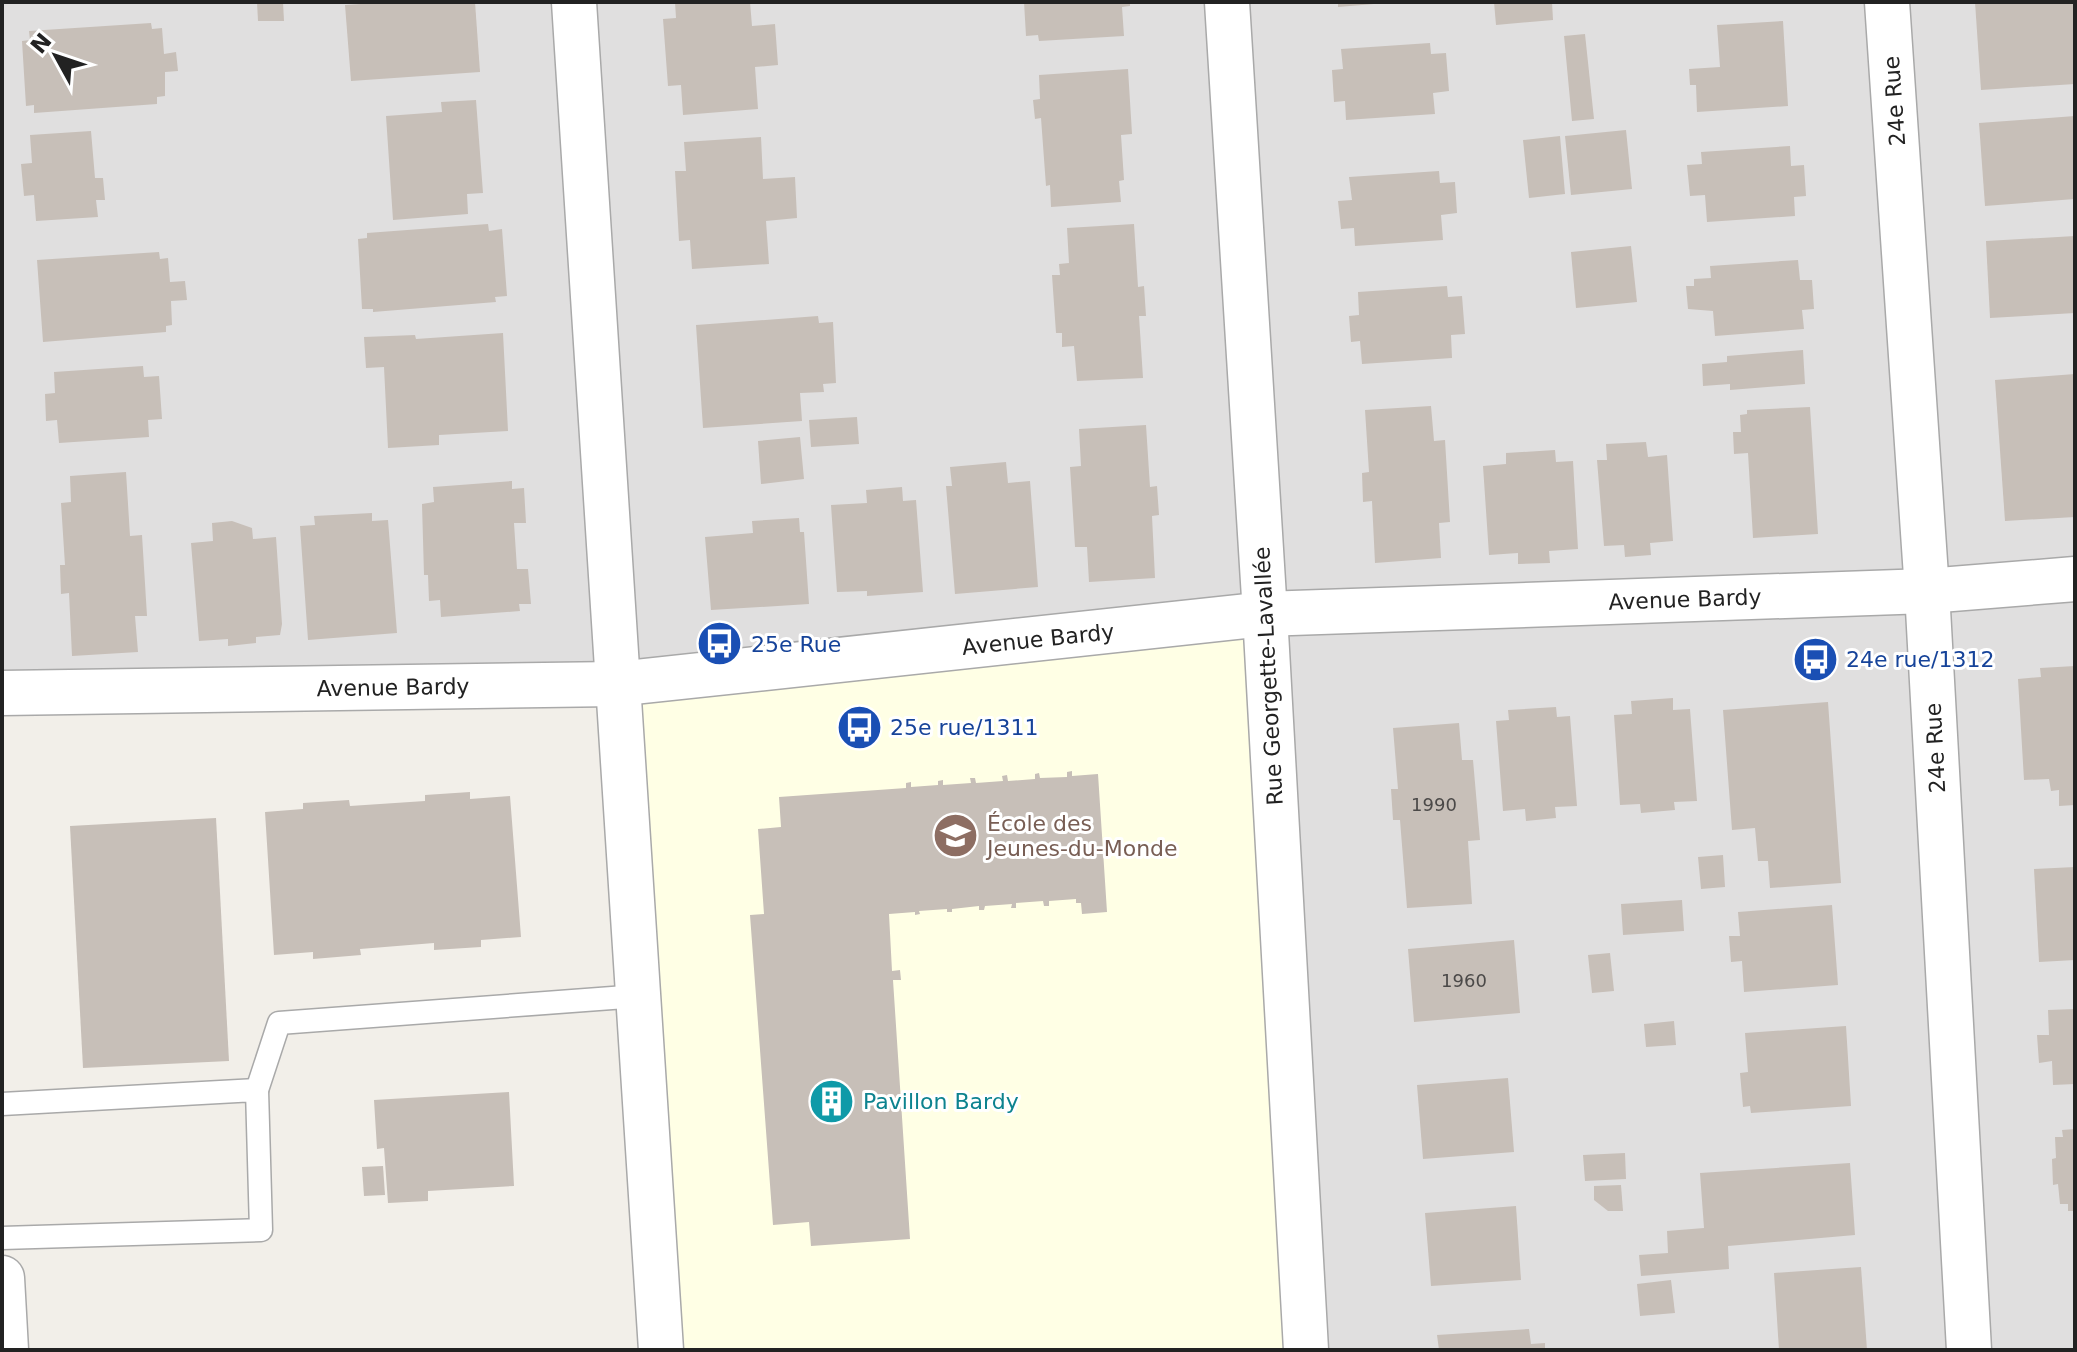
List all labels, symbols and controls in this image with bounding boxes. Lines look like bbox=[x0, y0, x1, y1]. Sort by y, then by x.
north arrow bbox=[16, 16, 96, 96]
text: N bbox=[26, 28, 57, 59]
street label: 24e Rue bbox=[1879, 55, 1910, 147]
street label: Rue Georgette-Lavallée bbox=[1249, 546, 1288, 806]
street label: Avenue Bardy bbox=[1608, 584, 1762, 615]
street label: Avenue Bardy bbox=[961, 619, 1115, 660]
bus stop icon: 25e Rue bbox=[696, 620, 744, 668]
place label: 25e Rue bbox=[751, 632, 841, 657]
bus stop icon: 24e rue/1312 bbox=[1791, 635, 1839, 683]
place label: 24e rue/1312 bbox=[1846, 647, 1994, 672]
street label: Avenue Bardy bbox=[316, 674, 470, 701]
street label: 24e Rue bbox=[1921, 702, 1950, 794]
bus stop icon: 25e rue/1311 bbox=[835, 703, 883, 751]
place label: 25e rue/1311 bbox=[890, 715, 1038, 740]
house number: 1990 bbox=[1411, 794, 1457, 815]
place label: École des Jeunes-du-Monde bbox=[985, 811, 1178, 861]
school or university icon: École des Jeunes-du-Monde bbox=[932, 812, 980, 860]
house number: 1960 bbox=[1441, 970, 1487, 991]
building icon: Pavillon Bardy bbox=[808, 1077, 856, 1125]
place label: Pavillon Bardy bbox=[863, 1089, 1019, 1114]

